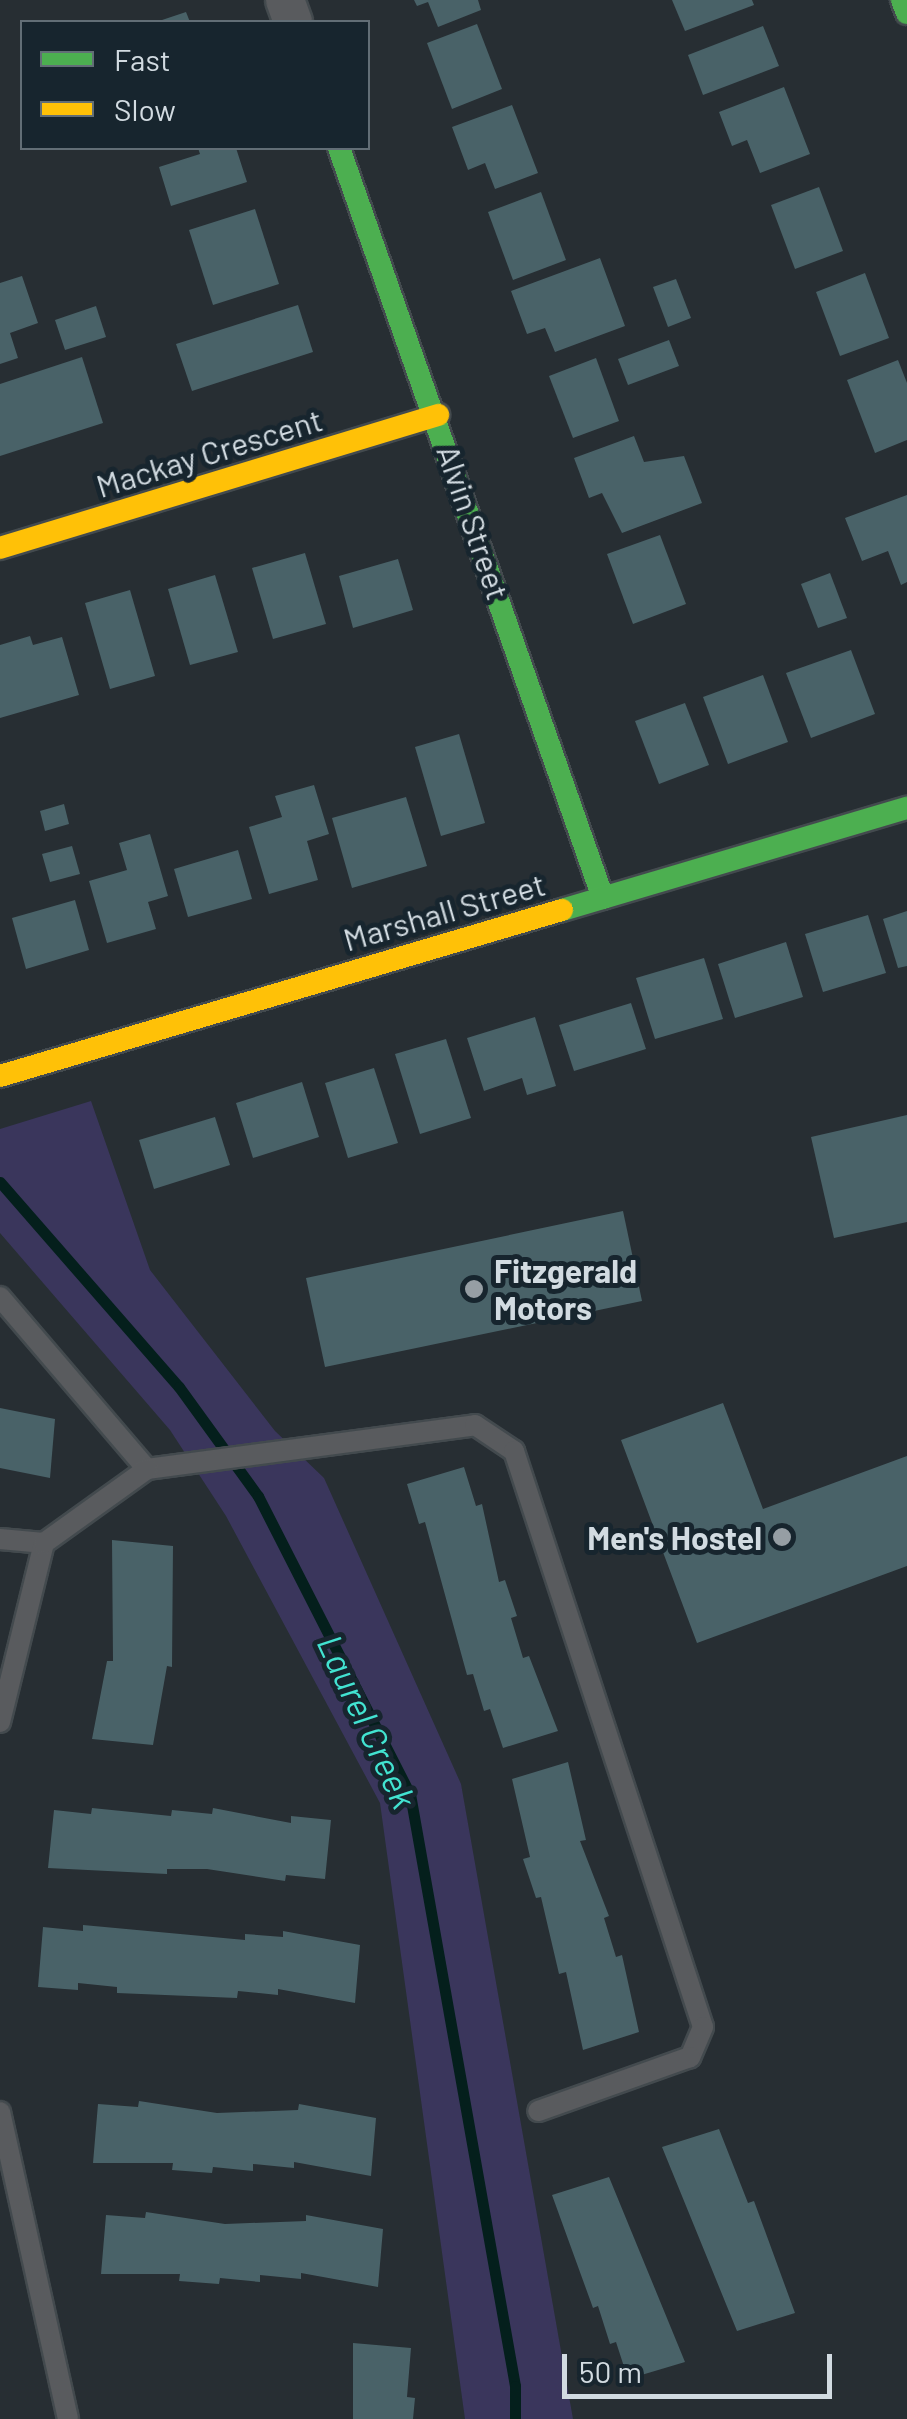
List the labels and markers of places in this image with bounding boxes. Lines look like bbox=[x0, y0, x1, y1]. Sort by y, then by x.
place label: Fitzgerald Motors bbox=[494, 1252, 637, 1327]
marker: Fitzgerald Motors bbox=[463, 1278, 485, 1300]
place label: Men's Hostel bbox=[587, 1518, 762, 1556]
marker: Men's Hostel bbox=[771, 1526, 793, 1548]

